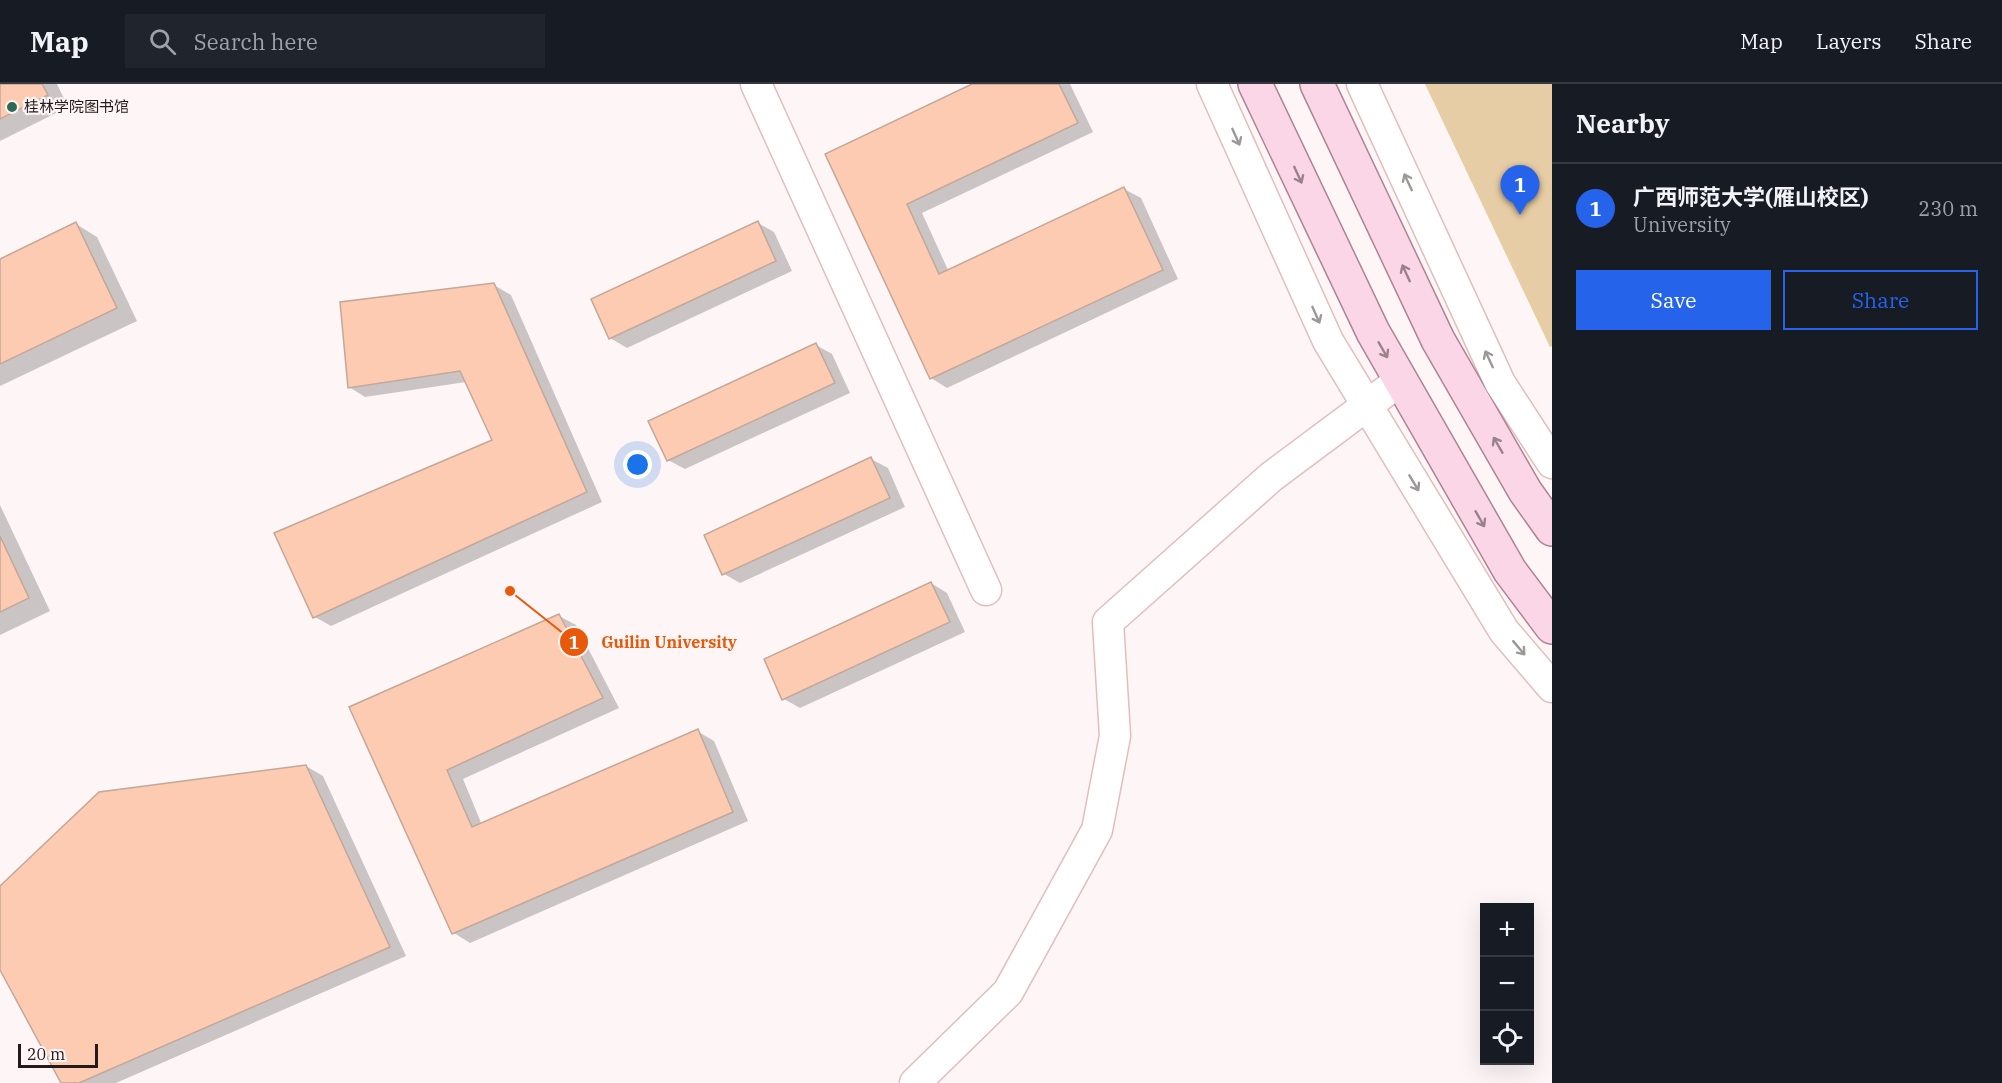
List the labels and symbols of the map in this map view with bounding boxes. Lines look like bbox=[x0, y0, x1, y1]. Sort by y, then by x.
place label: 桂林学院图书馆 bbox=[24, 97, 129, 116]
marker: 桂林学院图书馆 bbox=[5, 100, 19, 114]
one-way arrow bbox=[1231, 128, 1242, 146]
one-way arrow bbox=[1292, 165, 1304, 183]
pin: 1 bbox=[1500, 166, 1540, 215]
one-way arrow bbox=[1401, 174, 1413, 192]
one-way arrow bbox=[1400, 264, 1412, 282]
one-way arrow bbox=[1312, 306, 1323, 324]
one-way arrow bbox=[1377, 341, 1389, 358]
one-way arrow bbox=[1483, 351, 1495, 369]
one-way arrow bbox=[1492, 437, 1504, 454]
your location bbox=[623, 450, 652, 479]
one-way arrow bbox=[1409, 474, 1421, 491]
one-way arrow bbox=[1474, 510, 1486, 527]
callout: Guilin University bbox=[559, 625, 749, 659]
text: 1 bbox=[569, 631, 580, 654]
text: Guilin University bbox=[601, 632, 738, 652]
one-way arrow bbox=[1512, 640, 1525, 656]
scale bar bbox=[18, 1041, 98, 1068]

